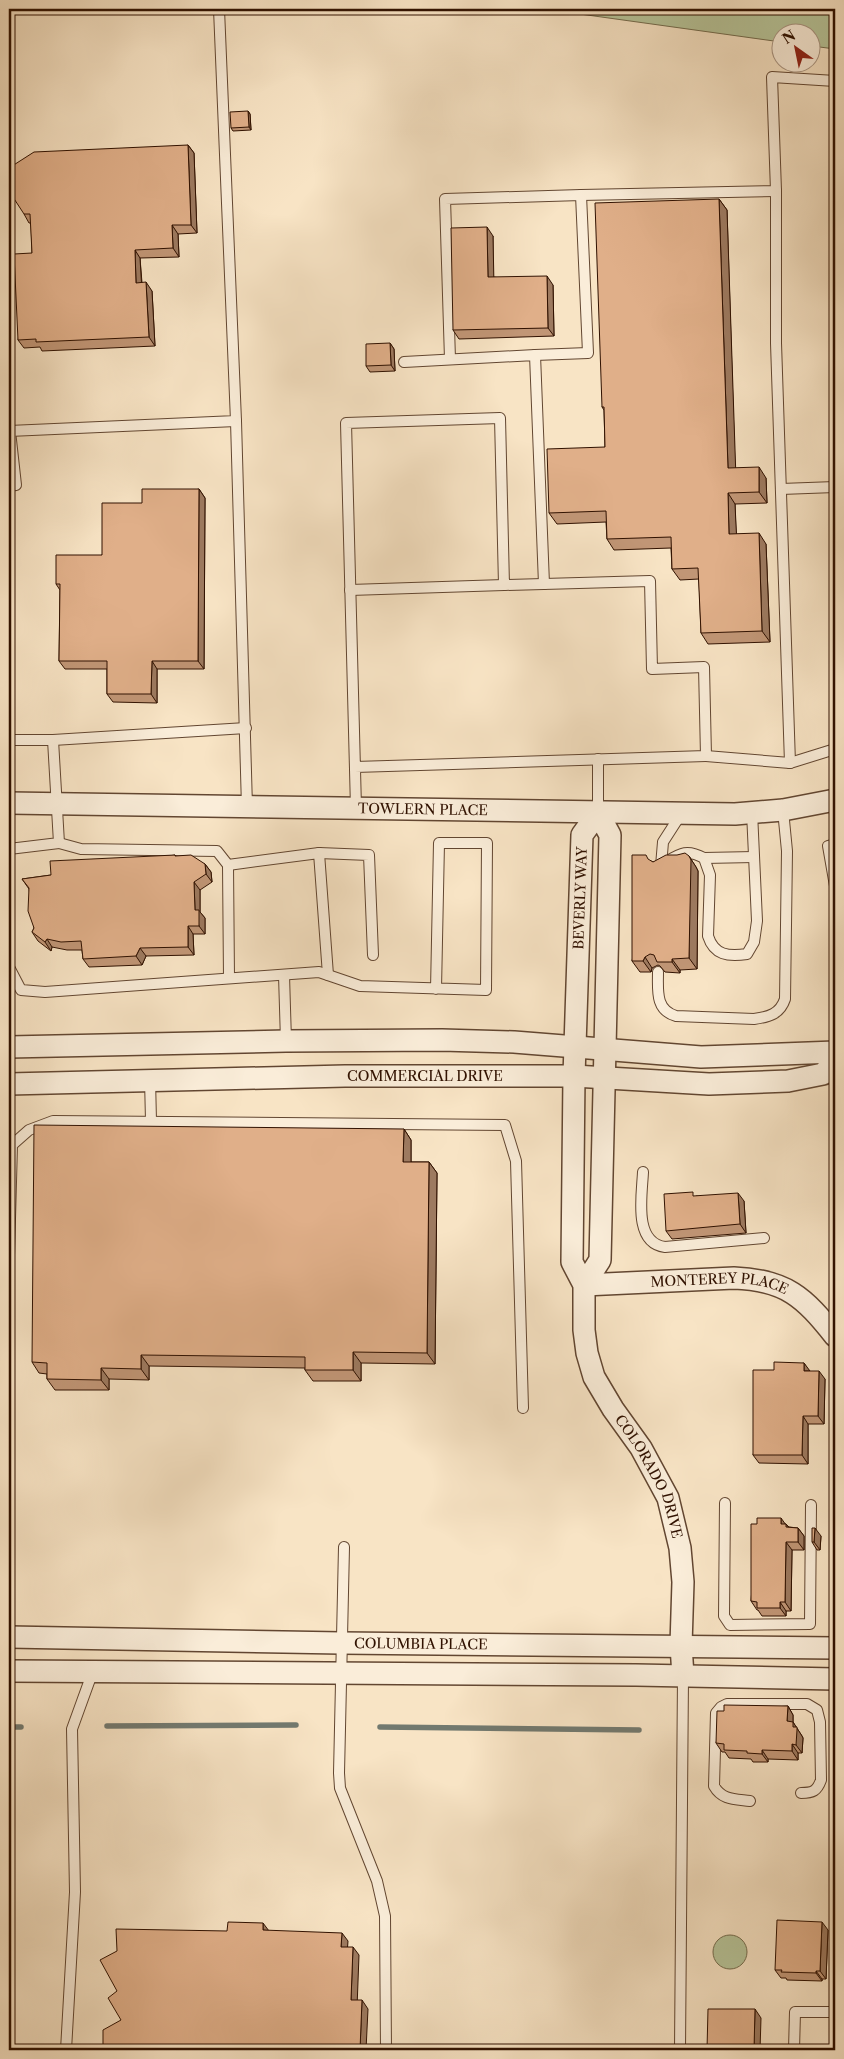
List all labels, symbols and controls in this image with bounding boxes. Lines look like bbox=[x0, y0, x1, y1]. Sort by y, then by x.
north arrow bbox=[772, 22, 822, 72]
text: N bbox=[779, 26, 799, 48]
street label: TOWLERN PLACE bbox=[358, 799, 488, 819]
street label: BEVERLY WAY bbox=[569, 845, 591, 950]
street label: COMMERCIAL DRIVE bbox=[347, 1067, 503, 1085]
street label: MONTEREY PLACE bbox=[650, 1269, 791, 1298]
street label: COLORADO DRIVE bbox=[611, 1411, 686, 1540]
street label: COLUMBIA PLACE bbox=[354, 1634, 488, 1653]

